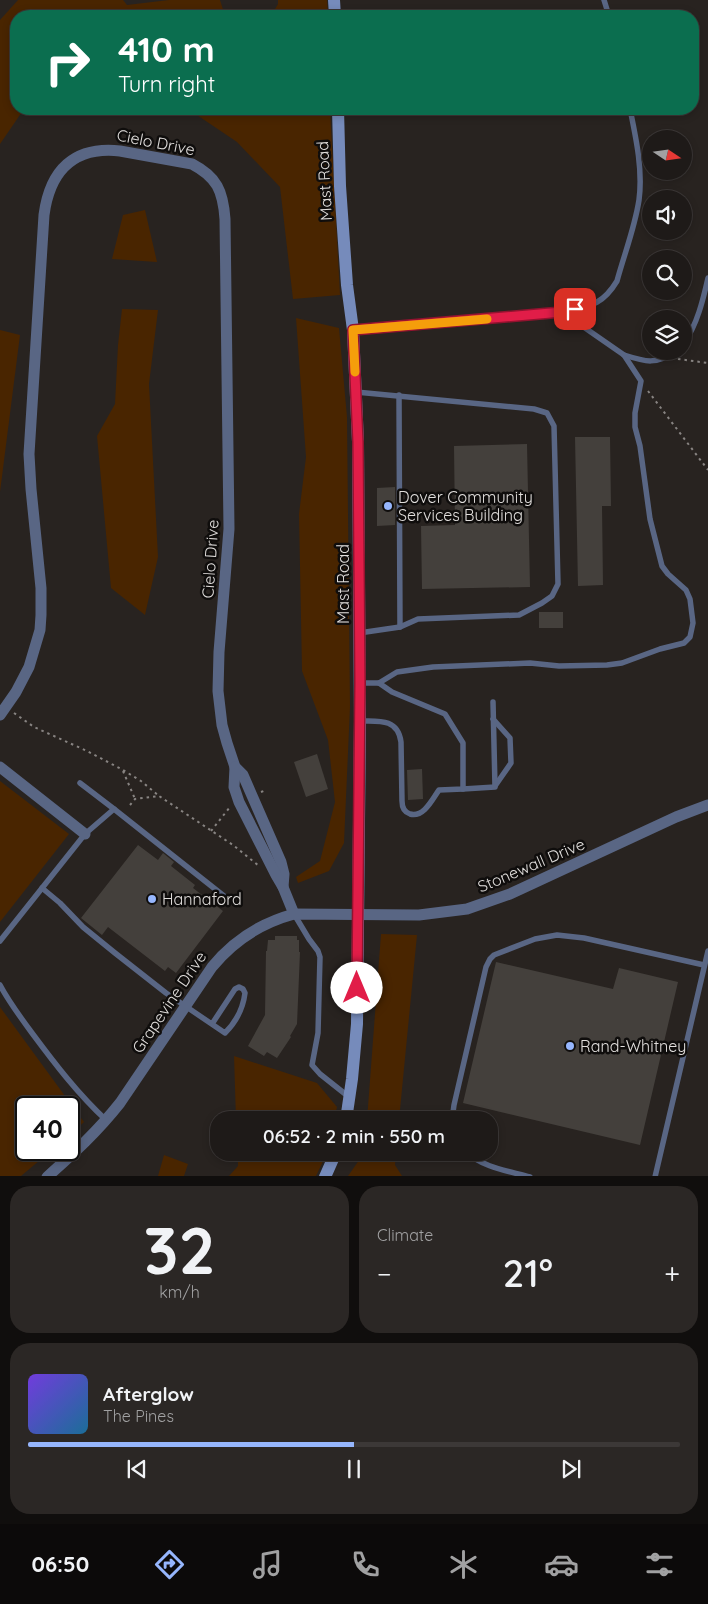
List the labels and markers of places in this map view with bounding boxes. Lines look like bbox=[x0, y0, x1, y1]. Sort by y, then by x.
pin bbox=[554, 288, 596, 330]
place label: Dover Community Services Building bbox=[398, 487, 533, 525]
marker: Dover Community Services Building bbox=[382, 500, 394, 512]
place label: Hannaford bbox=[162, 889, 242, 909]
marker: Hannaford bbox=[146, 893, 158, 905]
place label: Rand-Whitney bbox=[580, 1036, 686, 1056]
marker: Rand-Whitney bbox=[564, 1040, 576, 1052]

